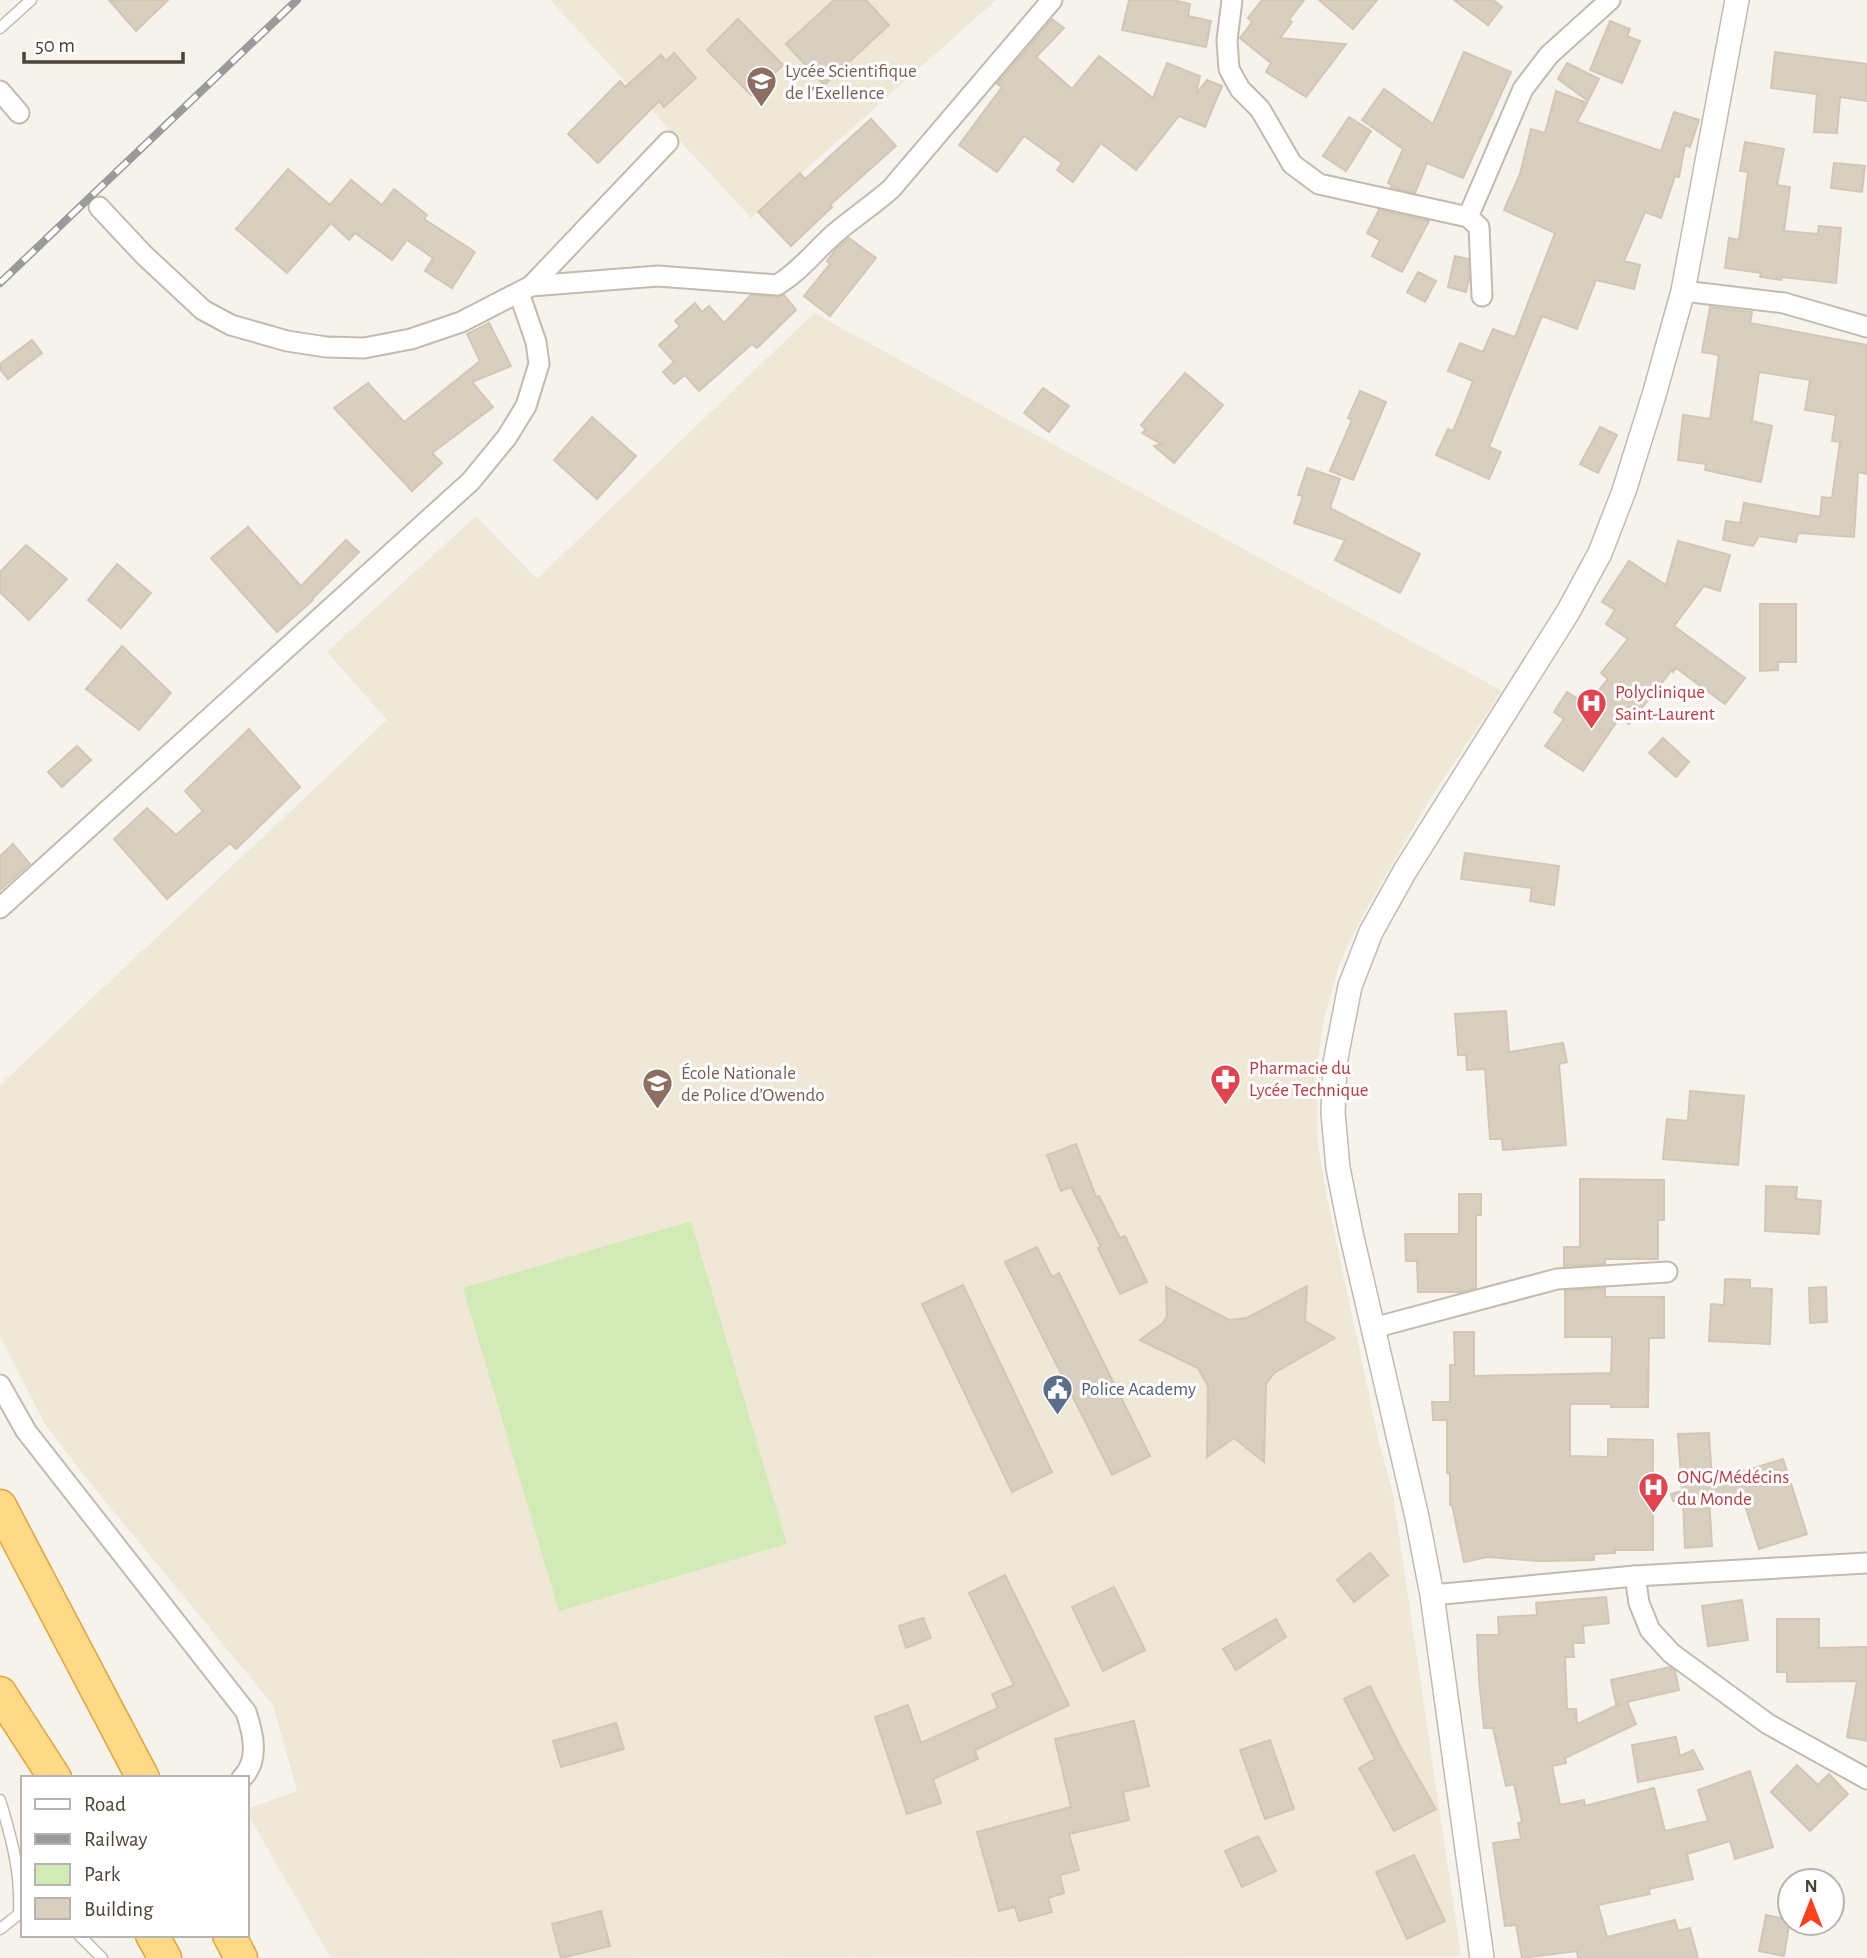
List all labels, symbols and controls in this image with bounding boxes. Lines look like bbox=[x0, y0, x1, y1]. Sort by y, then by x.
scale bar bbox=[24, 21, 184, 65]
text: 50 m bbox=[35, 35, 75, 56]
place label: Lycée Scientifique de l'Exellence bbox=[785, 62, 917, 103]
school or university icon: Lycée Scientifique de l'Exellence bbox=[745, 65, 779, 109]
place label: Polyclinique Saint-Laurent bbox=[1615, 683, 1715, 724]
hospital icon: Polyclinique Saint-Laurent bbox=[1575, 686, 1609, 730]
place label: Pharmacie du Lycée Technique bbox=[1249, 1059, 1369, 1100]
place label: École Nationale de Police d’Owendo bbox=[681, 1062, 825, 1105]
pharmacy icon: Pharmacie du Lycée Technique bbox=[1209, 1062, 1243, 1106]
school or university icon: École Nationale de Police d’Owendo bbox=[641, 1067, 675, 1111]
public building icon: Police Academy bbox=[1041, 1372, 1075, 1416]
place label: Police Academy bbox=[1081, 1380, 1196, 1399]
place label: ONG/Médécins du Monde bbox=[1677, 1468, 1789, 1509]
hospital icon: ONG/Médécins du Monde bbox=[1637, 1471, 1671, 1515]
legend bbox=[21, 1776, 248, 1937]
text: Road bbox=[84, 1794, 126, 1815]
text: Railway bbox=[84, 1829, 147, 1850]
text: Park bbox=[84, 1864, 121, 1885]
north arrow bbox=[1776, 1867, 1846, 1937]
text: N bbox=[1804, 1877, 1818, 1896]
text: Building bbox=[84, 1899, 154, 1920]

